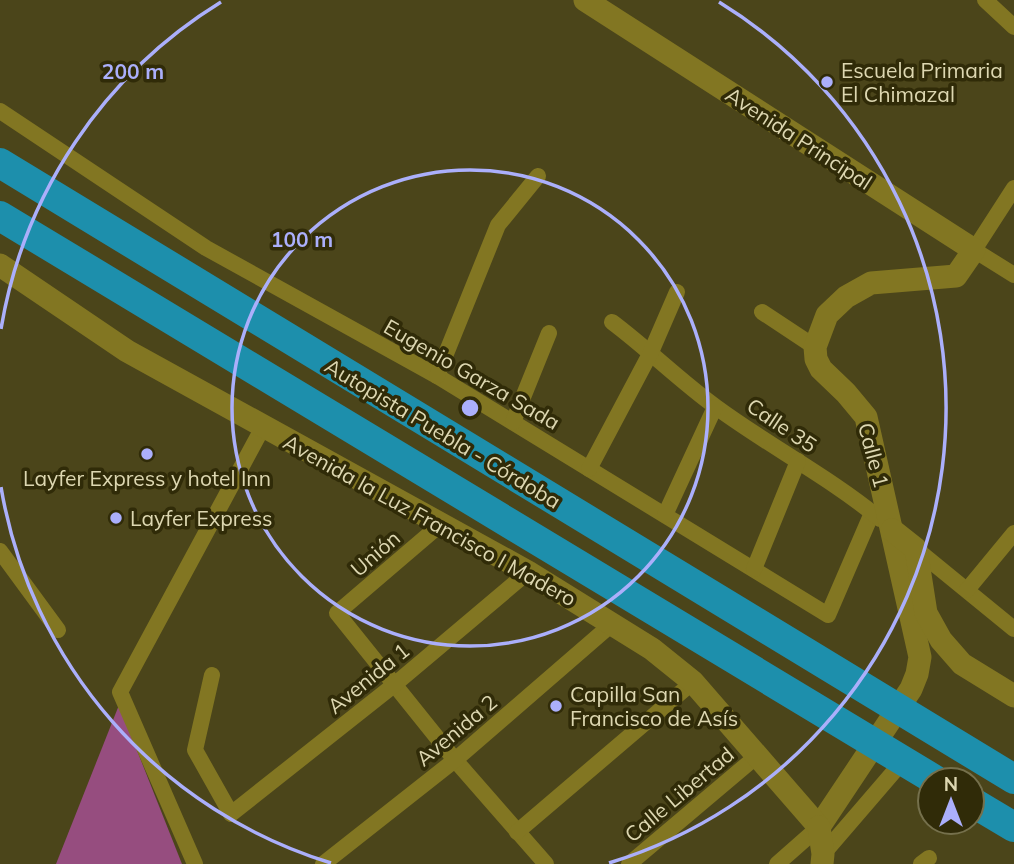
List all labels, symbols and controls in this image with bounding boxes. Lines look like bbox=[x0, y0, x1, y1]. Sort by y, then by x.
place label: Escuela Primaria El Chimazal bbox=[841, 57, 1003, 107]
text: 200 m bbox=[102, 58, 164, 84]
marker: Escuela Primaria El Chimazal bbox=[819, 74, 835, 90]
street label: Avenida Principal bbox=[721, 81, 877, 195]
text: 100 m bbox=[271, 226, 333, 252]
street label: Eugenio Garza Sada bbox=[379, 313, 565, 435]
street label: Autopista Puebla - Córdoba bbox=[320, 352, 566, 514]
street label: Calle 35 bbox=[742, 392, 822, 458]
centre of rings bbox=[458, 396, 482, 420]
street label: Calle 1 bbox=[853, 420, 895, 490]
street label: Avenida la Luz Francisco I Madero bbox=[279, 428, 581, 612]
marker: Layfer Express y hotel Inn bbox=[139, 446, 155, 462]
place label: Layfer Express y hotel Inn bbox=[23, 465, 271, 491]
place label: Layfer Express bbox=[130, 505, 272, 531]
marker: Layfer Express bbox=[108, 510, 124, 526]
street label: Unión bbox=[345, 525, 405, 581]
street label: Avenida 1 bbox=[322, 637, 414, 719]
place label: Capilla San Francisco de Asís bbox=[570, 681, 738, 731]
street label: Avenida 2 bbox=[410, 689, 502, 771]
marker: Capilla San Francisco de Asís bbox=[548, 698, 564, 714]
street label: Calle Libertad bbox=[619, 741, 739, 847]
north arrow bbox=[916, 766, 986, 836]
text: N bbox=[944, 772, 958, 796]

